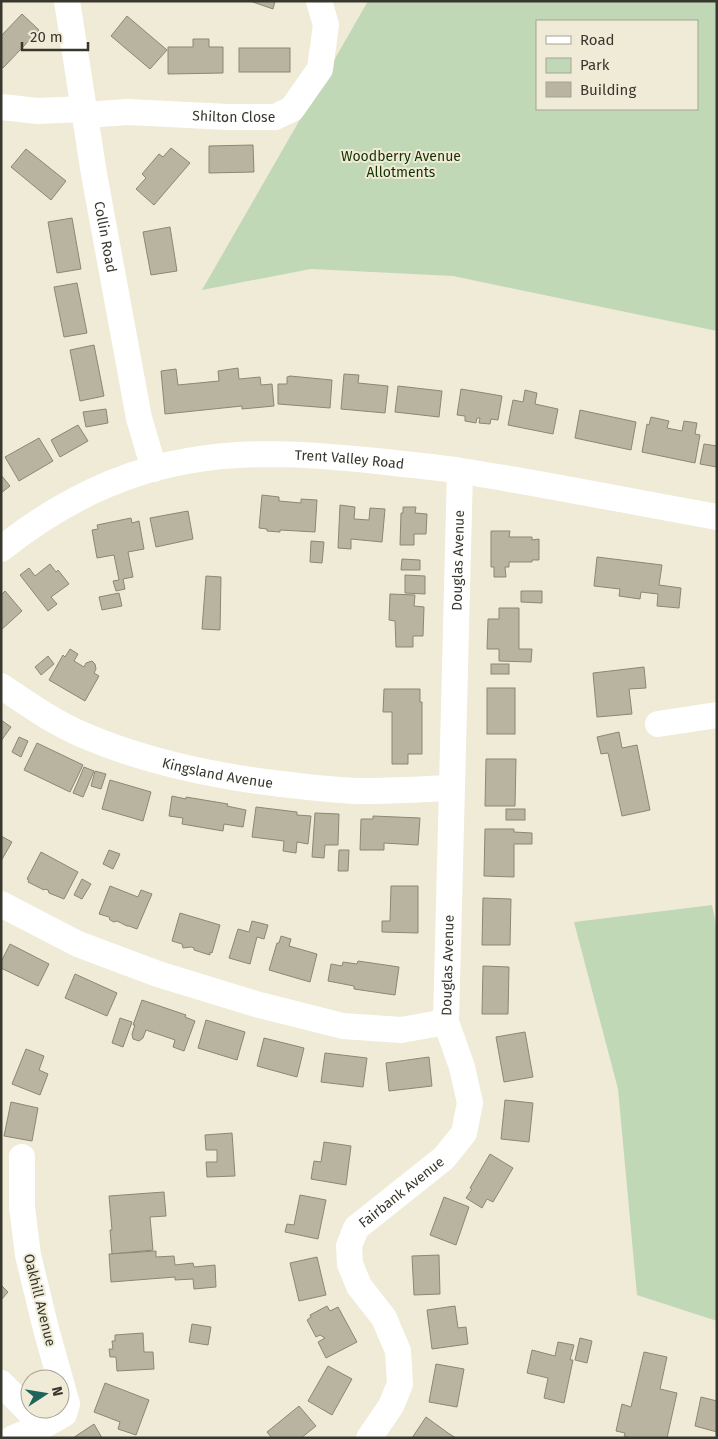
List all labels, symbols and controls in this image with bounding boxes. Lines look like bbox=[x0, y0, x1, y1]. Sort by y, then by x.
scale bar bbox=[22, 20, 89, 52]
legend bbox=[536, 20, 698, 110]
text: 20 m bbox=[30, 28, 63, 46]
text: Road bbox=[580, 31, 615, 49]
text: Park bbox=[580, 56, 610, 74]
text: Building bbox=[580, 81, 636, 99]
street label: Shilton Close bbox=[192, 107, 275, 126]
park label: Woodberry Avenue Allotments bbox=[341, 148, 461, 181]
street label: Collin Road bbox=[90, 200, 120, 274]
street label: Trent Valley Road bbox=[294, 447, 405, 473]
street label: Douglas Avenue bbox=[448, 510, 468, 611]
street label: Kingsland Avenue bbox=[160, 754, 274, 792]
street label: Douglas Avenue bbox=[438, 915, 458, 1016]
street label: Fairbank Avenue bbox=[355, 1153, 448, 1232]
street label: Oakhill Avenue bbox=[20, 1252, 59, 1348]
north arrow bbox=[20, 1369, 70, 1419]
text: N bbox=[48, 1385, 67, 1398]

